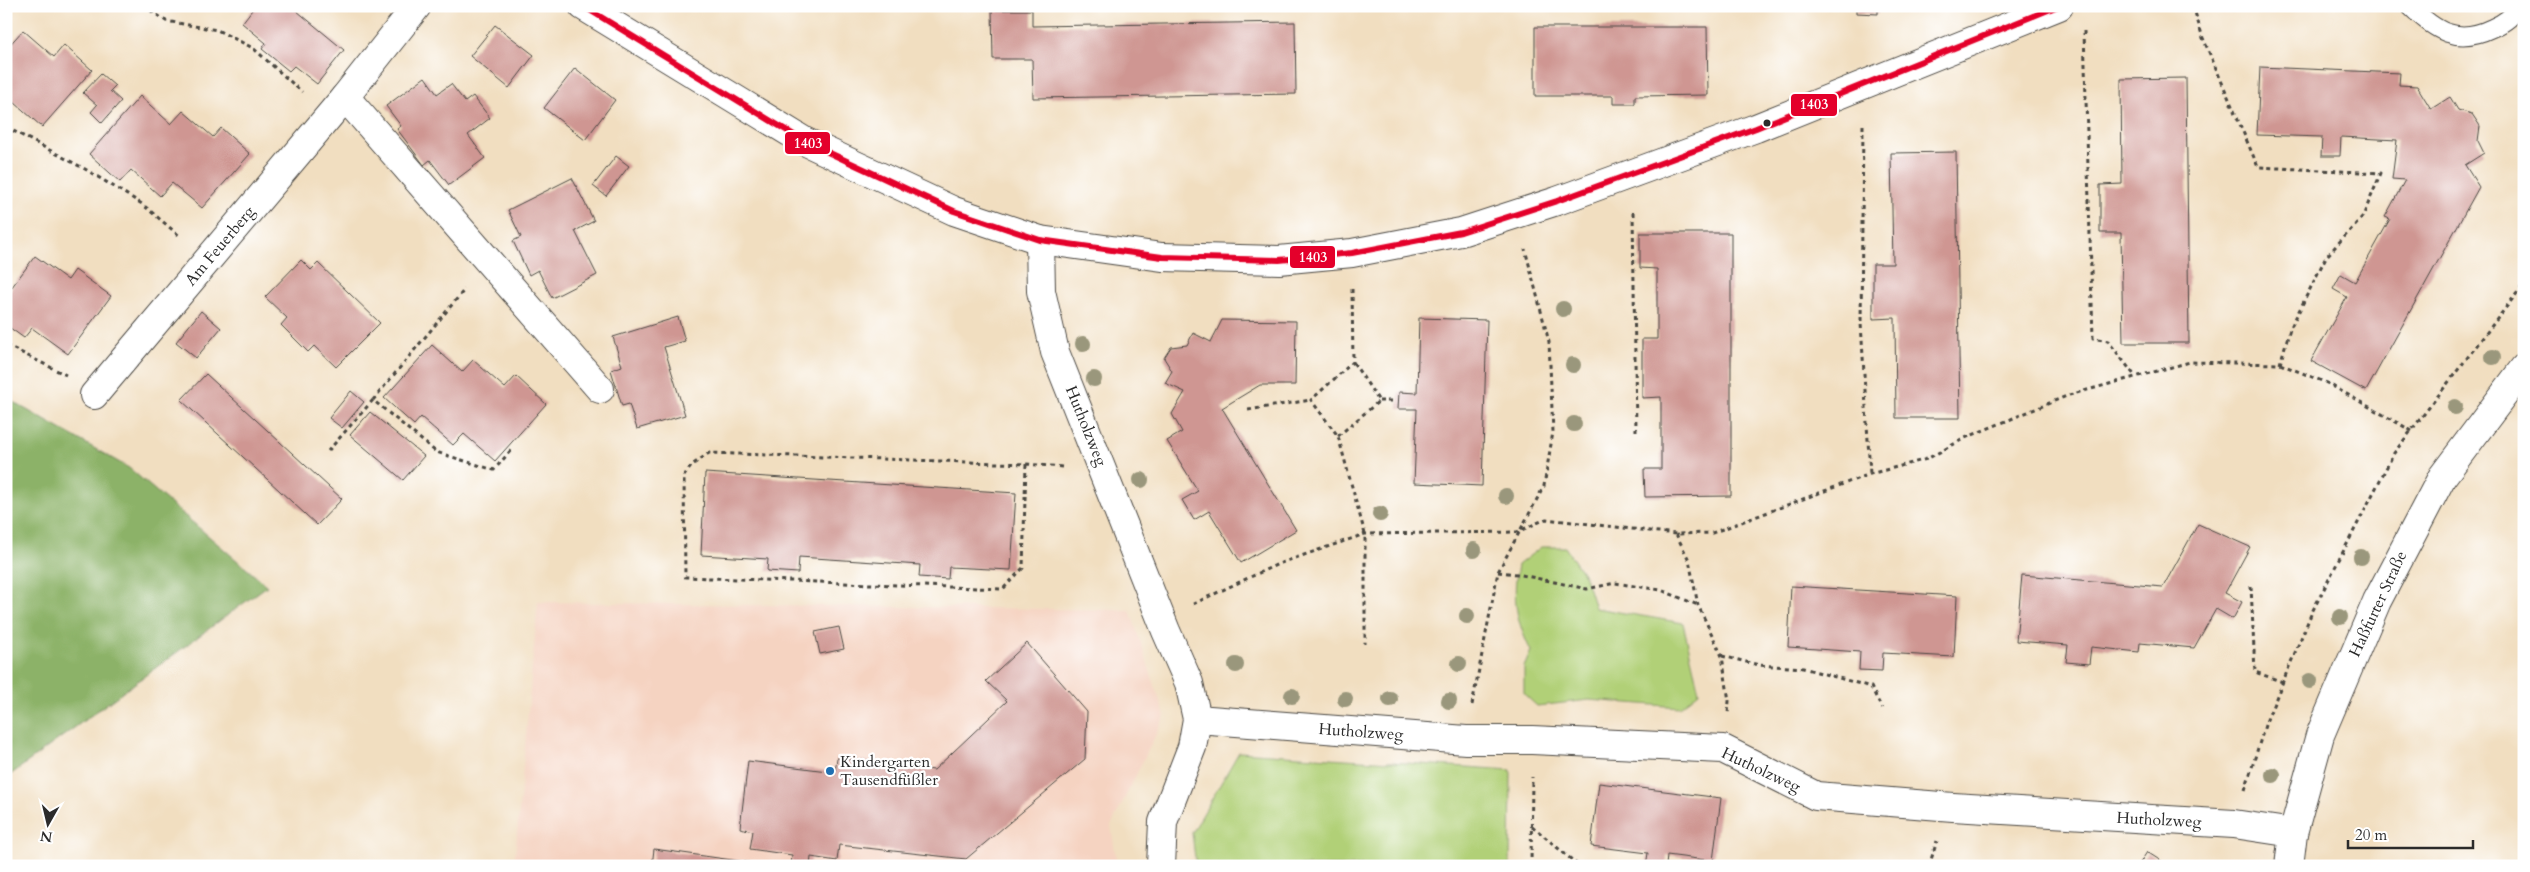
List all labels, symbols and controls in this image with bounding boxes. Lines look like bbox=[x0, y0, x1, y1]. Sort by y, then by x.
line badge: 1403 bbox=[1790, 93, 1838, 117]
text: 1403 bbox=[1800, 95, 1828, 114]
unlabelled marker bbox=[1762, 118, 1772, 128]
line badge: 1403 bbox=[784, 131, 831, 155]
text: 1403 bbox=[794, 134, 822, 153]
street label: Am Feuerberg bbox=[180, 201, 260, 291]
line badge: 1403 bbox=[1289, 245, 1336, 269]
text: 1403 bbox=[1299, 248, 1327, 267]
street label: Hutholzweg bbox=[1060, 383, 1112, 470]
street label: Haßfurter Straße bbox=[2344, 548, 2412, 660]
street label: Hutholzweg bbox=[1318, 718, 1404, 746]
street label: Hutholzweg bbox=[1718, 742, 1804, 798]
place label: Kindergarten Tausendfüßler bbox=[840, 751, 938, 791]
marker: Kindergarten Tausendfüßler bbox=[824, 765, 836, 777]
north arrow bbox=[22, 800, 72, 850]
street label: Hutholzweg bbox=[2116, 807, 2202, 833]
scale bar bbox=[2348, 817, 2472, 849]
text: 20 m bbox=[2355, 825, 2387, 845]
text: N bbox=[39, 826, 54, 847]

